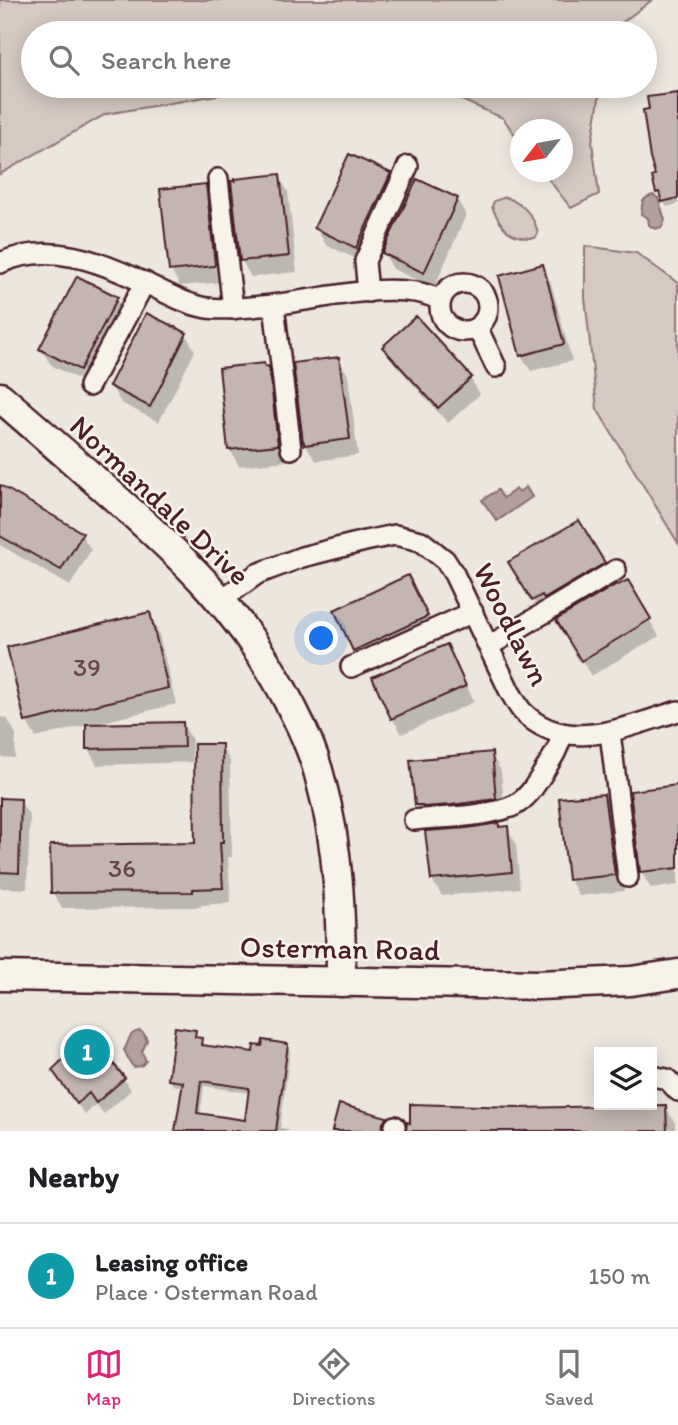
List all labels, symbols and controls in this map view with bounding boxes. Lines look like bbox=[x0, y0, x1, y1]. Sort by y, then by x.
search box bbox=[21, 21, 657, 98]
icon: search bbox=[45, 41, 83, 79]
text: Search here bbox=[101, 44, 231, 76]
north arrow bbox=[510, 119, 573, 182]
street label: Normandale Drive bbox=[62, 407, 258, 593]
street label: Woodlawn bbox=[465, 556, 559, 692]
your location bbox=[304, 621, 338, 655]
house number: 39 bbox=[73, 651, 101, 683]
house number: 36 bbox=[108, 852, 136, 884]
street label: Osterman Road bbox=[239, 928, 441, 968]
pin: 1 bbox=[64, 1026, 110, 1078]
map controls bbox=[594, 1047, 657, 1110]
button: layers bbox=[594, 1047, 657, 1110]
text: Nearby bbox=[28, 1158, 119, 1195]
text: Leasing office bbox=[95, 1246, 248, 1278]
text: 1 bbox=[46, 1262, 56, 1290]
text: 150 m bbox=[589, 1262, 650, 1290]
text: Place · Osterman Road bbox=[95, 1278, 318, 1306]
tab: Map bbox=[85, 1345, 123, 1410]
tab: Directions bbox=[292, 1345, 376, 1410]
tab: Saved bbox=[545, 1345, 593, 1410]

